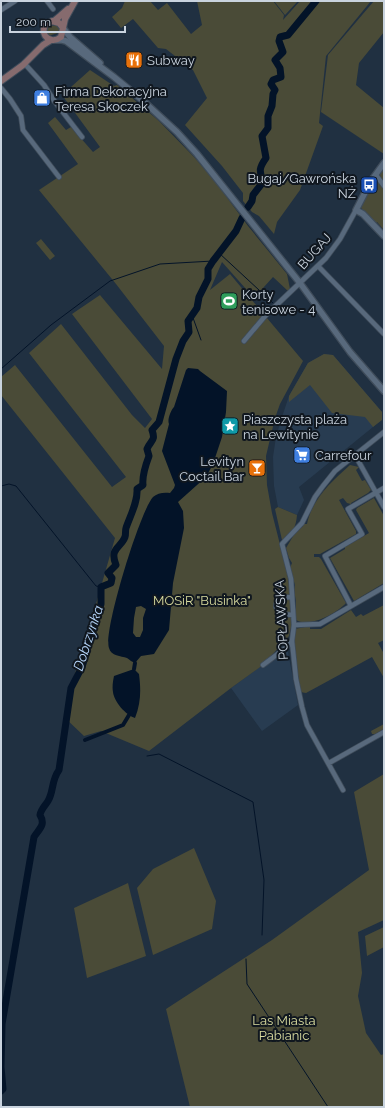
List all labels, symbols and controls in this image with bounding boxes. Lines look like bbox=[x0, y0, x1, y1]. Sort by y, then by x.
scale bar bbox=[10, 8, 125, 34]
text: 200 m bbox=[16, 15, 51, 29]
restaurant icon: Subway bbox=[124, 50, 144, 70]
place label: Subway bbox=[147, 53, 195, 68]
place label: Firma Dekoracyjna Teresa Skoczek bbox=[55, 84, 167, 114]
shop icon: Firma Dekoracyjna Teresa Skoczek bbox=[32, 88, 52, 108]
place label: Bugaj/Gawrońska NŻ bbox=[247, 171, 356, 201]
bus stop icon: Bugaj/Gawrońska NŻ bbox=[359, 175, 379, 195]
street label: BUGAJ bbox=[294, 230, 334, 272]
place label: Korty tenisowe - 4 bbox=[242, 287, 315, 317]
sports icon: Korty tenisowe - 4 bbox=[219, 291, 239, 311]
place label: Piaszczysta plaża na Lewitynie bbox=[243, 412, 347, 442]
place icon: Piaszczysta plaża na Lewitynie bbox=[220, 416, 240, 436]
supermarket icon: Carrefour bbox=[292, 445, 312, 465]
place label: Carrefour bbox=[315, 448, 372, 463]
place label: Levityn Coctail Bar bbox=[179, 454, 244, 484]
bar icon: Levityn Coctail Bar bbox=[247, 458, 267, 478]
street label: POPŁAWSKA bbox=[272, 579, 291, 660]
park label: MOSiR "Businka" bbox=[153, 593, 251, 608]
water label: Dobrzynka bbox=[70, 603, 106, 673]
park label: Las Miasta Pabianic bbox=[252, 1013, 316, 1043]

